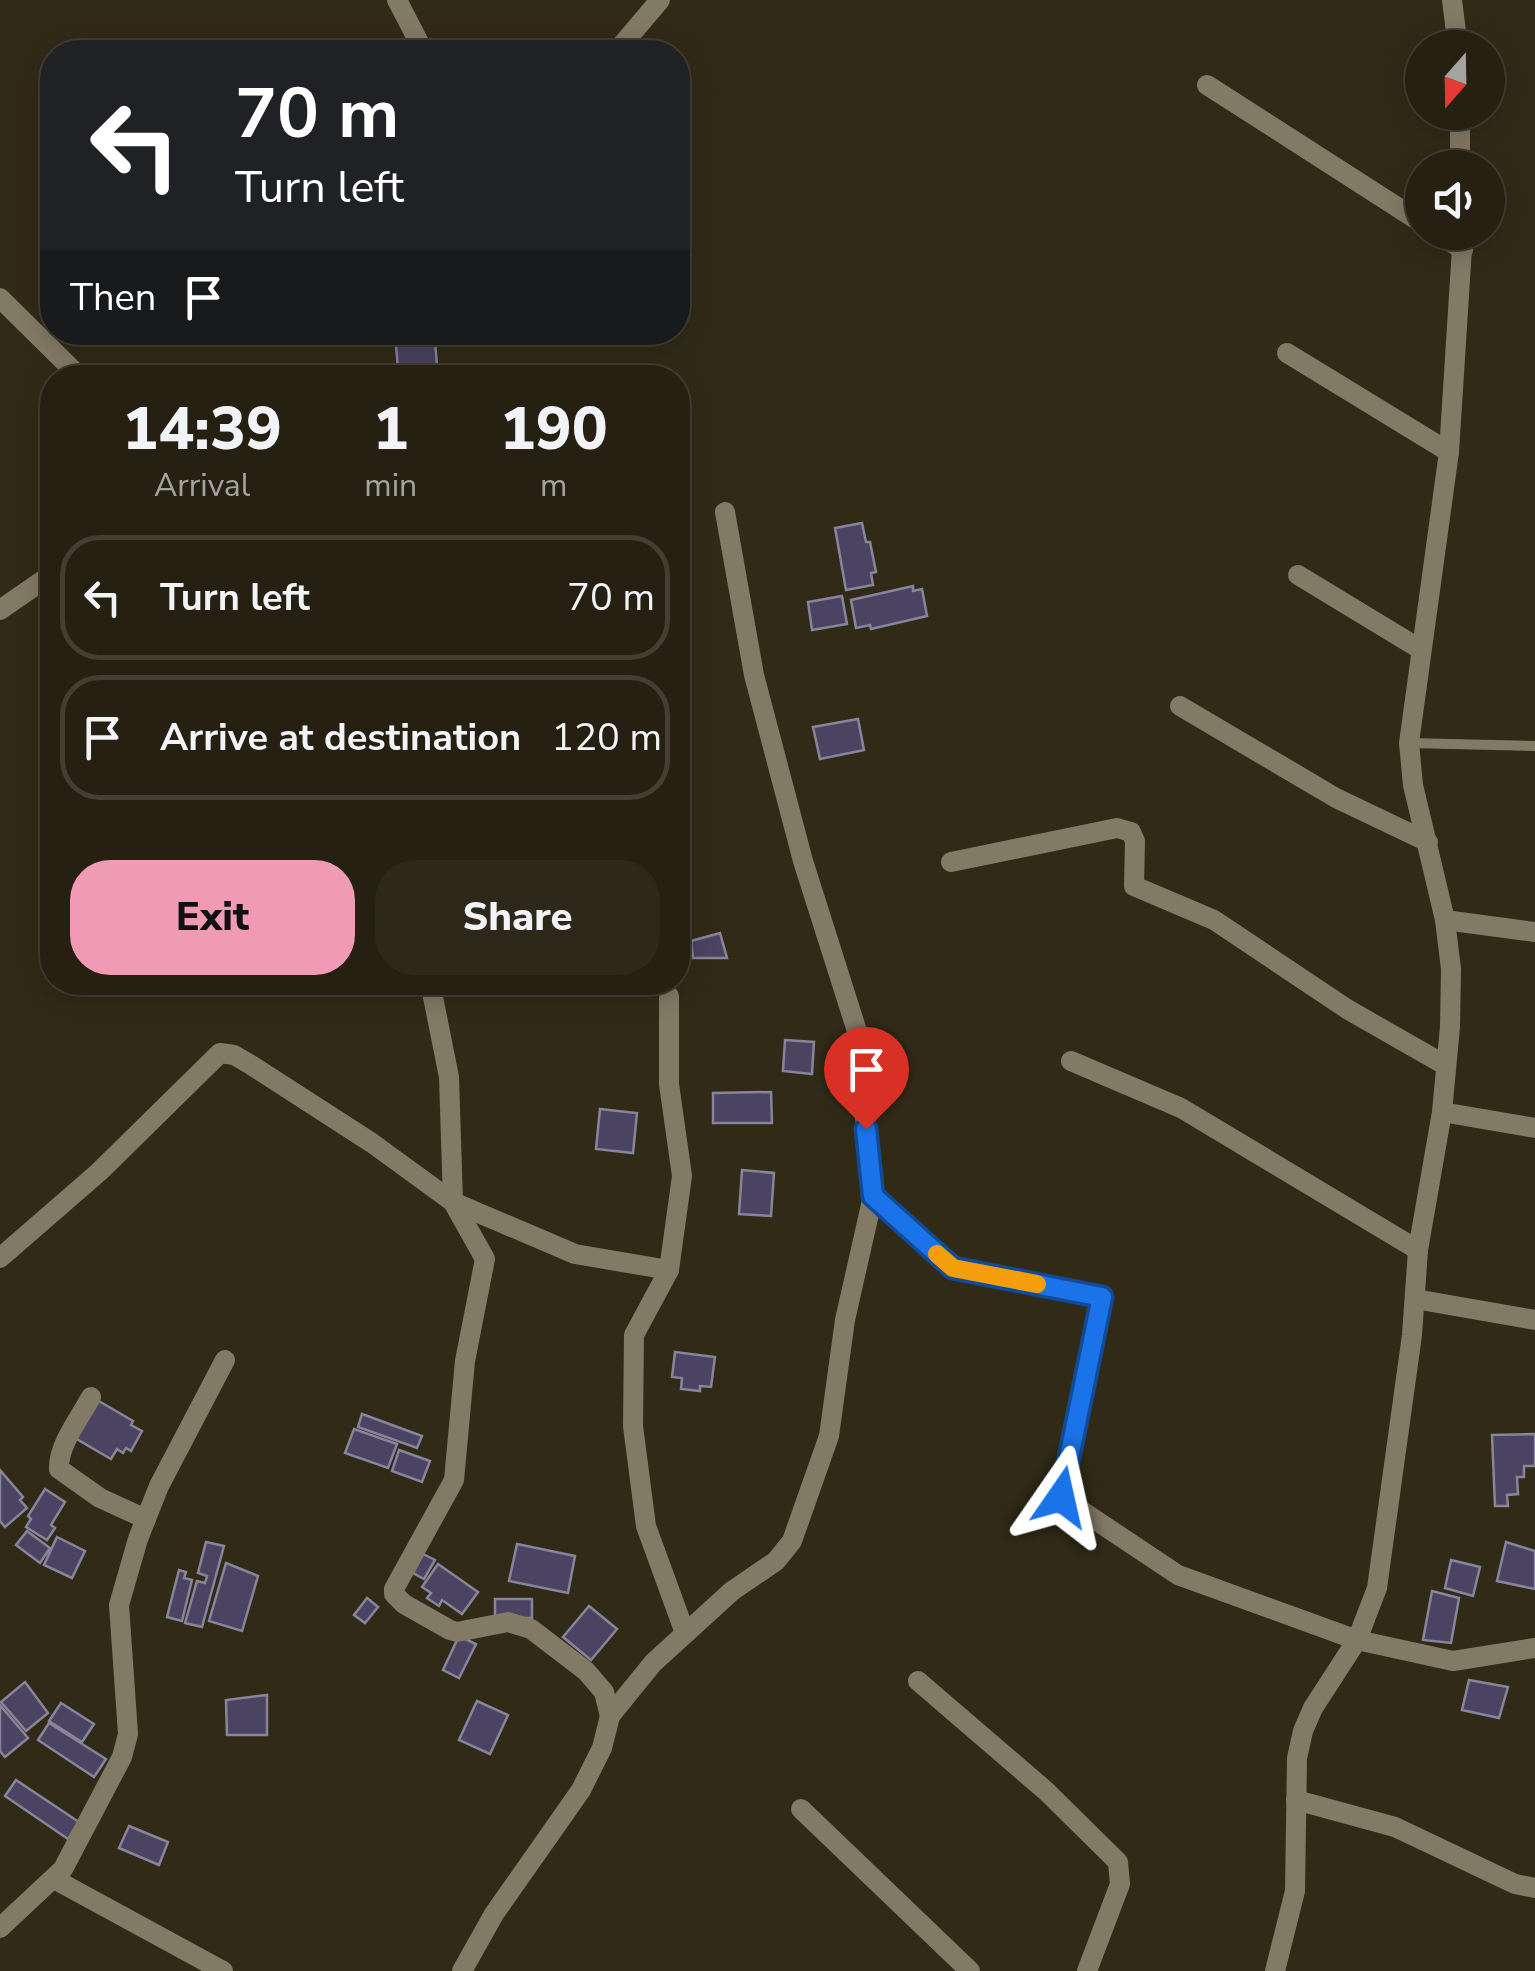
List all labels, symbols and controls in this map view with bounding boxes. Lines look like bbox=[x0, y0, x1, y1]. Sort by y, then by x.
north arrow bbox=[1405, 30, 1505, 130]
map controls bbox=[1405, 30, 1505, 250]
text: 70 m bbox=[235, 66, 399, 162]
icon: left bbox=[70, 80, 200, 210]
button: sound bbox=[1405, 150, 1505, 250]
text: Turn left bbox=[235, 157, 404, 218]
icon: arrive bbox=[176, 270, 231, 325]
text: Then bbox=[70, 272, 156, 323]
text: 14:39 bbox=[122, 388, 282, 470]
text: 1 bbox=[373, 388, 409, 470]
text: 190 bbox=[500, 388, 608, 470]
text: Arrival bbox=[154, 464, 250, 507]
text: min bbox=[364, 464, 417, 507]
text: m bbox=[540, 464, 567, 507]
icon: left bbox=[75, 570, 130, 625]
text: Turn left bbox=[160, 572, 310, 623]
text: 70 m bbox=[567, 572, 655, 623]
icon: arrive bbox=[75, 710, 130, 765]
text: Arrive at destination bbox=[160, 712, 521, 763]
text: 120 m bbox=[551, 712, 662, 763]
button: Exit bbox=[70, 860, 355, 975]
button: Share bbox=[375, 860, 660, 975]
pin bbox=[824, 1027, 909, 1130]
icon: arrive bbox=[839, 1042, 894, 1097]
position arrow bbox=[1009, 1445, 1113, 1549]

